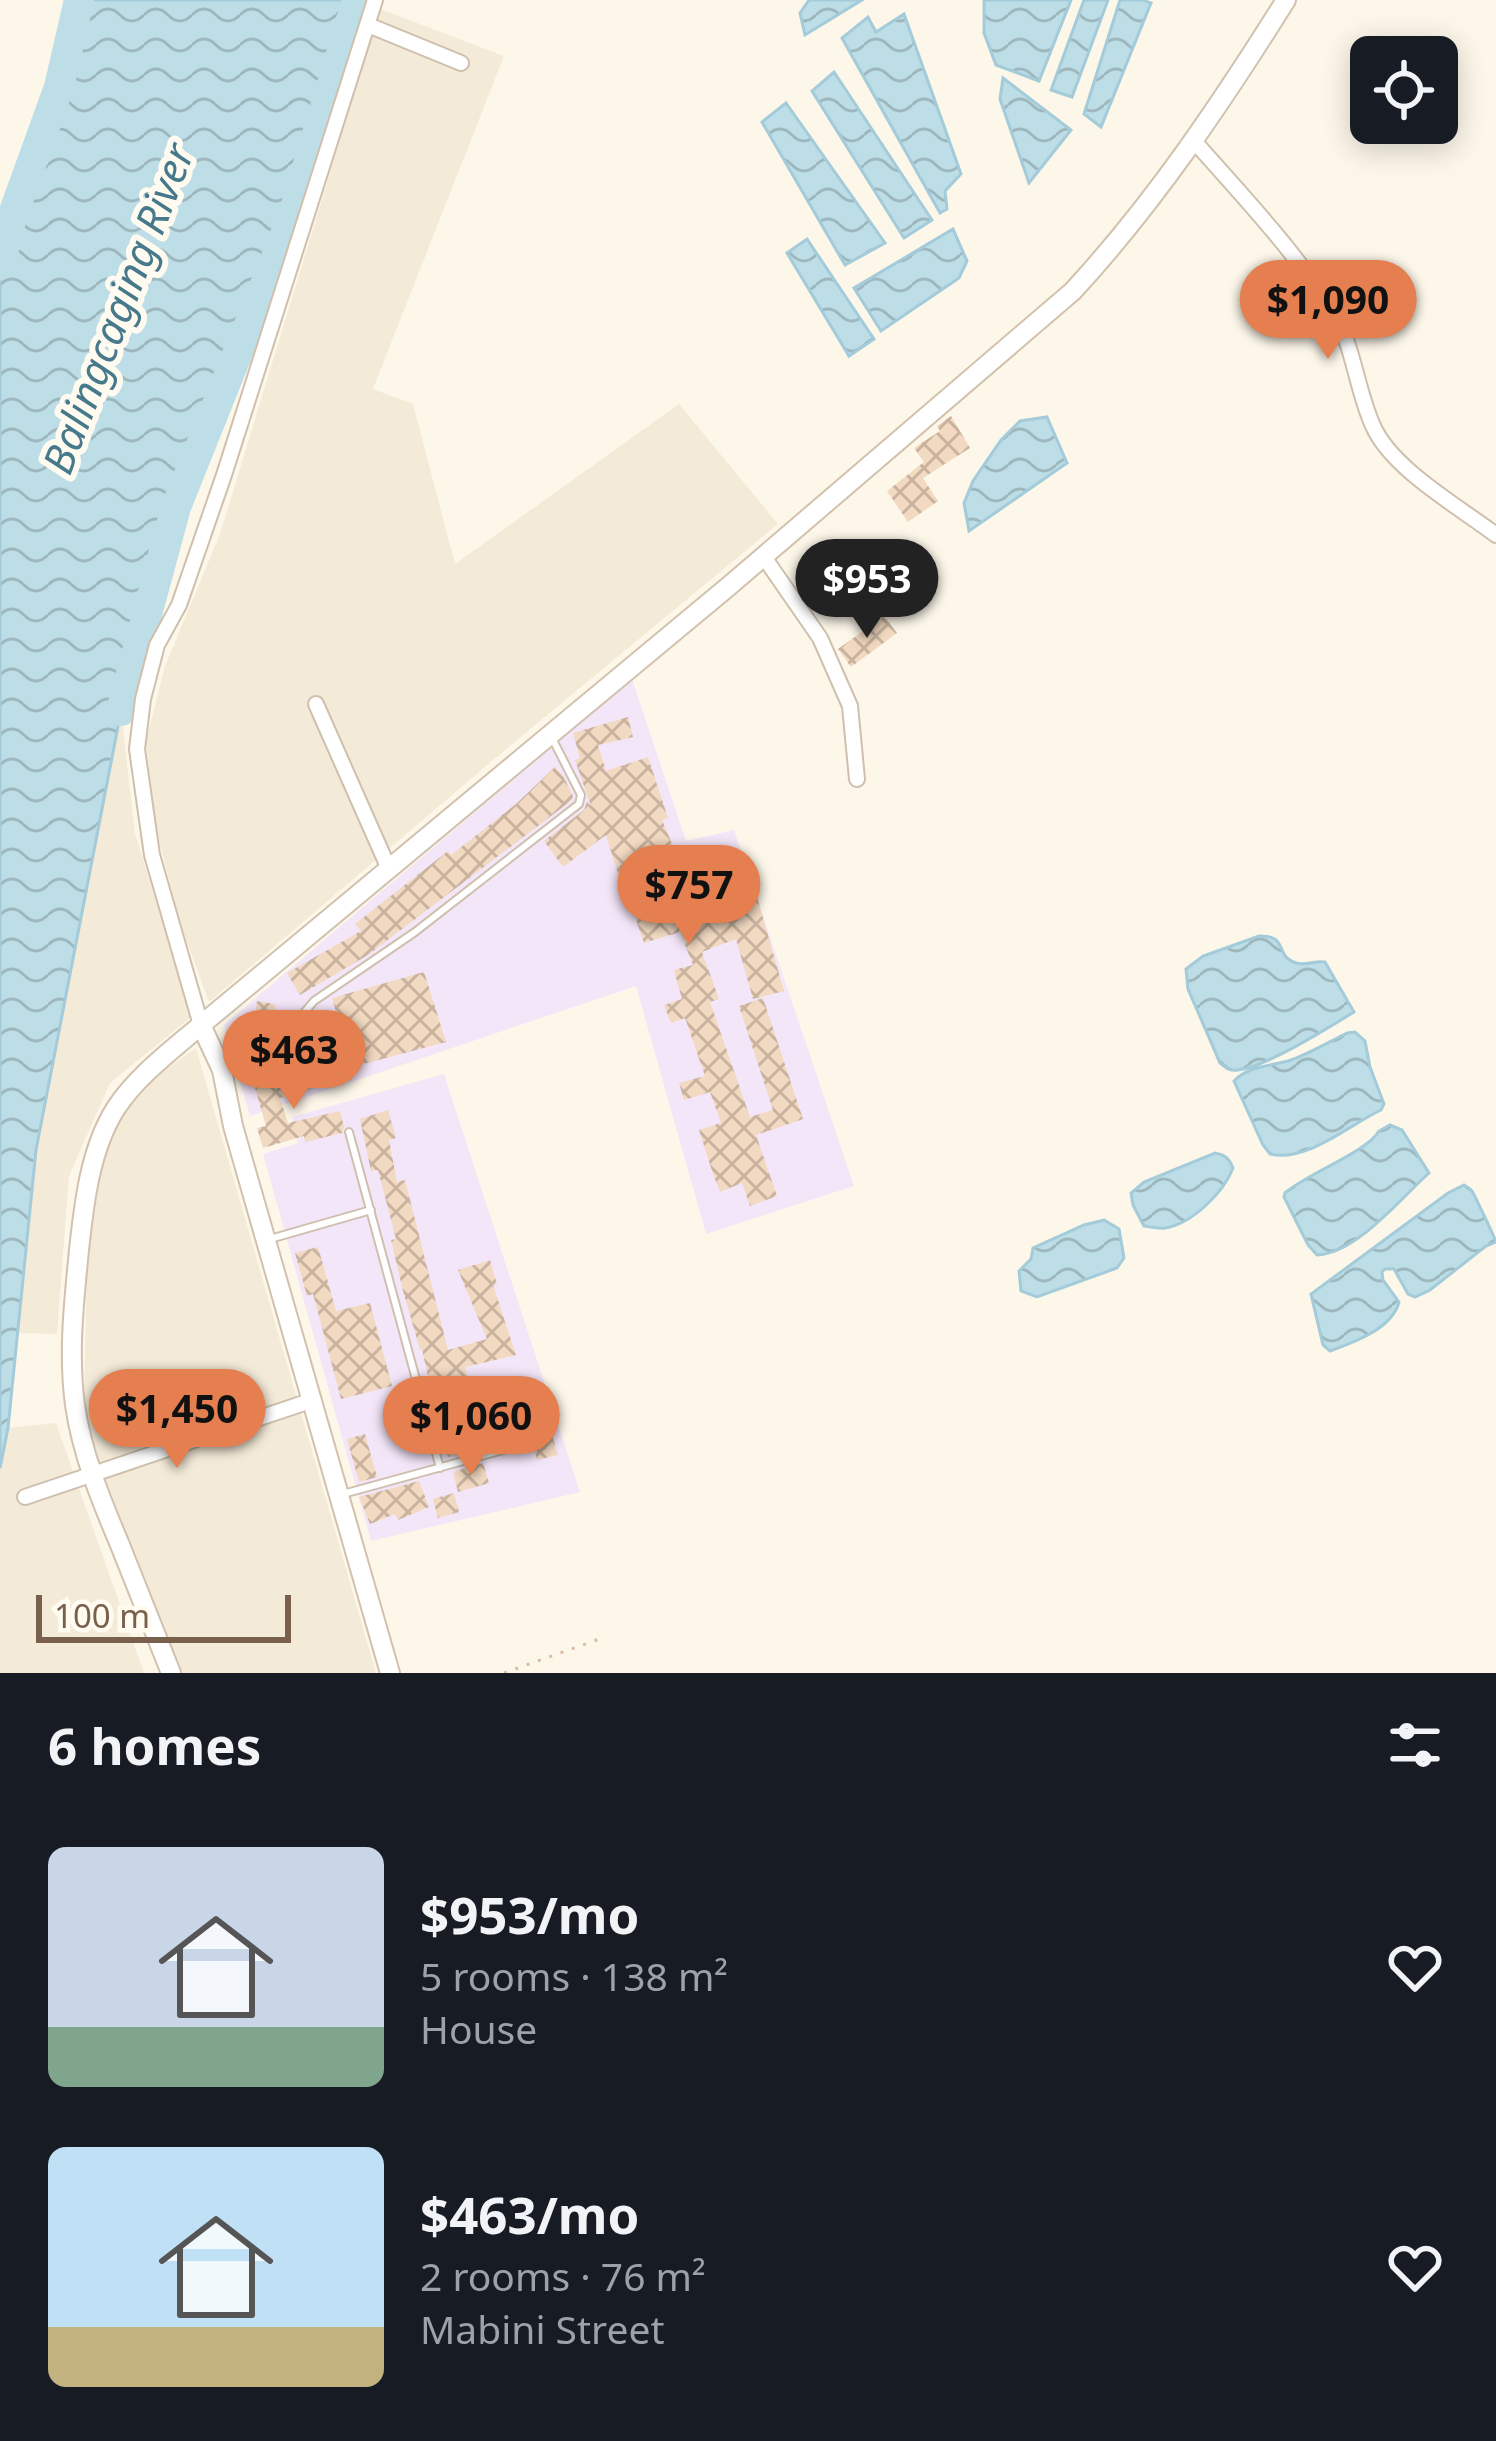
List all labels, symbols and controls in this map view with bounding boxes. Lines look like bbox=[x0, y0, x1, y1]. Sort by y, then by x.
map controls bbox=[1350, 36, 1458, 144]
button: locate bbox=[1350, 36, 1458, 144]
water label: Balingcaging River bbox=[28, 133, 207, 481]
pin: $1,090 bbox=[1230, 260, 1426, 362]
text: $1,090 bbox=[1267, 272, 1389, 325]
pin: $953 bbox=[796, 539, 938, 641]
text: $953 bbox=[822, 551, 912, 604]
pin: $757 bbox=[618, 845, 760, 947]
text: $757 bbox=[644, 857, 734, 910]
pin: $463 bbox=[223, 1010, 365, 1112]
text: $463 bbox=[249, 1022, 339, 1075]
pin: $1,450 bbox=[79, 1369, 275, 1471]
pin: $1,060 bbox=[373, 1376, 569, 1478]
text: $1,450 bbox=[116, 1381, 238, 1434]
text: $1,060 bbox=[410, 1388, 532, 1441]
scale bar bbox=[36, 1589, 291, 1642]
text: 100 m bbox=[54, 1593, 150, 1638]
text: 6 homes bbox=[48, 1710, 261, 1780]
icon: filters bbox=[1382, 1712, 1448, 1778]
text: $953/mo bbox=[420, 1879, 639, 1949]
icon: home bbox=[144, 1895, 288, 2039]
icon: heart bbox=[1382, 1934, 1448, 2000]
text: 5 rooms · 138 m² bbox=[420, 1949, 728, 2002]
text: House bbox=[420, 2002, 537, 2055]
text: $463/mo bbox=[420, 2179, 639, 2249]
icon: home bbox=[144, 2195, 288, 2339]
icon: heart bbox=[1382, 2234, 1448, 2300]
text: 2 rooms · 76 m² bbox=[420, 2249, 706, 2302]
text: Mabini Street bbox=[420, 2302, 665, 2355]

